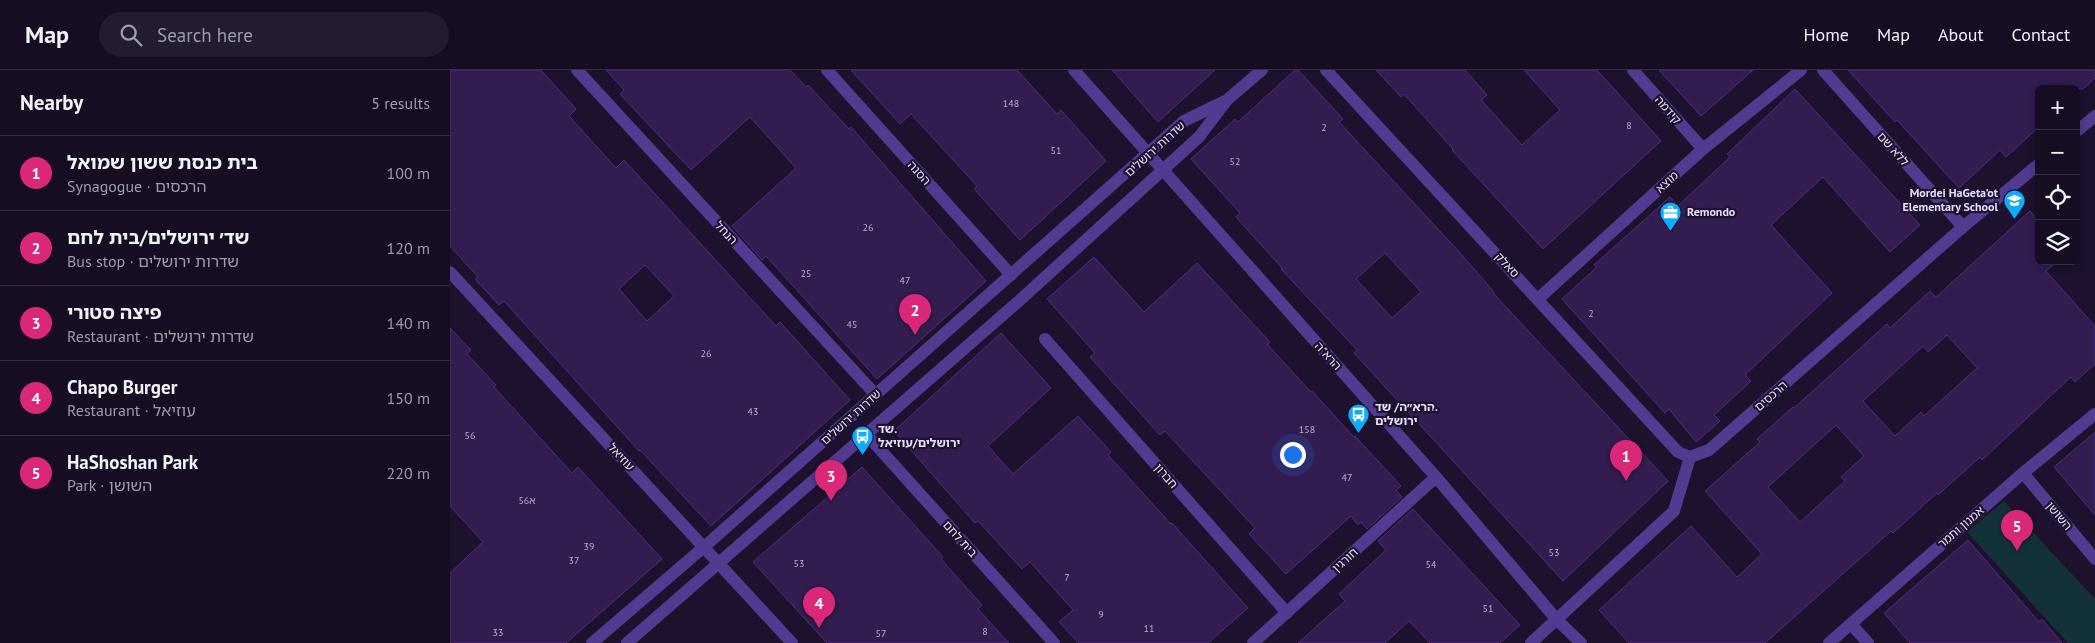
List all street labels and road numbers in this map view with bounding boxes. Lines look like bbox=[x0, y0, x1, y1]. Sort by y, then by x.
street label: קידמה bbox=[1652, 92, 1685, 127]
street label: שדרות ירושלים bbox=[1122, 118, 1188, 180]
street label: ללא שם bbox=[1874, 129, 1912, 169]
street label: הסנה bbox=[905, 157, 934, 188]
street label: מוצא bbox=[1652, 167, 1681, 196]
street label: הנחל bbox=[712, 218, 741, 247]
street label: סאלק bbox=[1492, 249, 1523, 281]
street label: הרא"ה bbox=[1312, 338, 1345, 373]
street label: הרכסים bbox=[1751, 377, 1790, 414]
street label: שדרות ירושלים bbox=[818, 386, 884, 448]
street label: עוזיאל bbox=[605, 440, 638, 473]
street label: חברון bbox=[1151, 460, 1181, 491]
street label: השושן bbox=[2043, 498, 2076, 533]
street label: אמנון ותמר bbox=[1934, 502, 1987, 551]
street label: בית לחם bbox=[940, 517, 981, 560]
street label: חורגין bbox=[1329, 544, 1361, 575]

